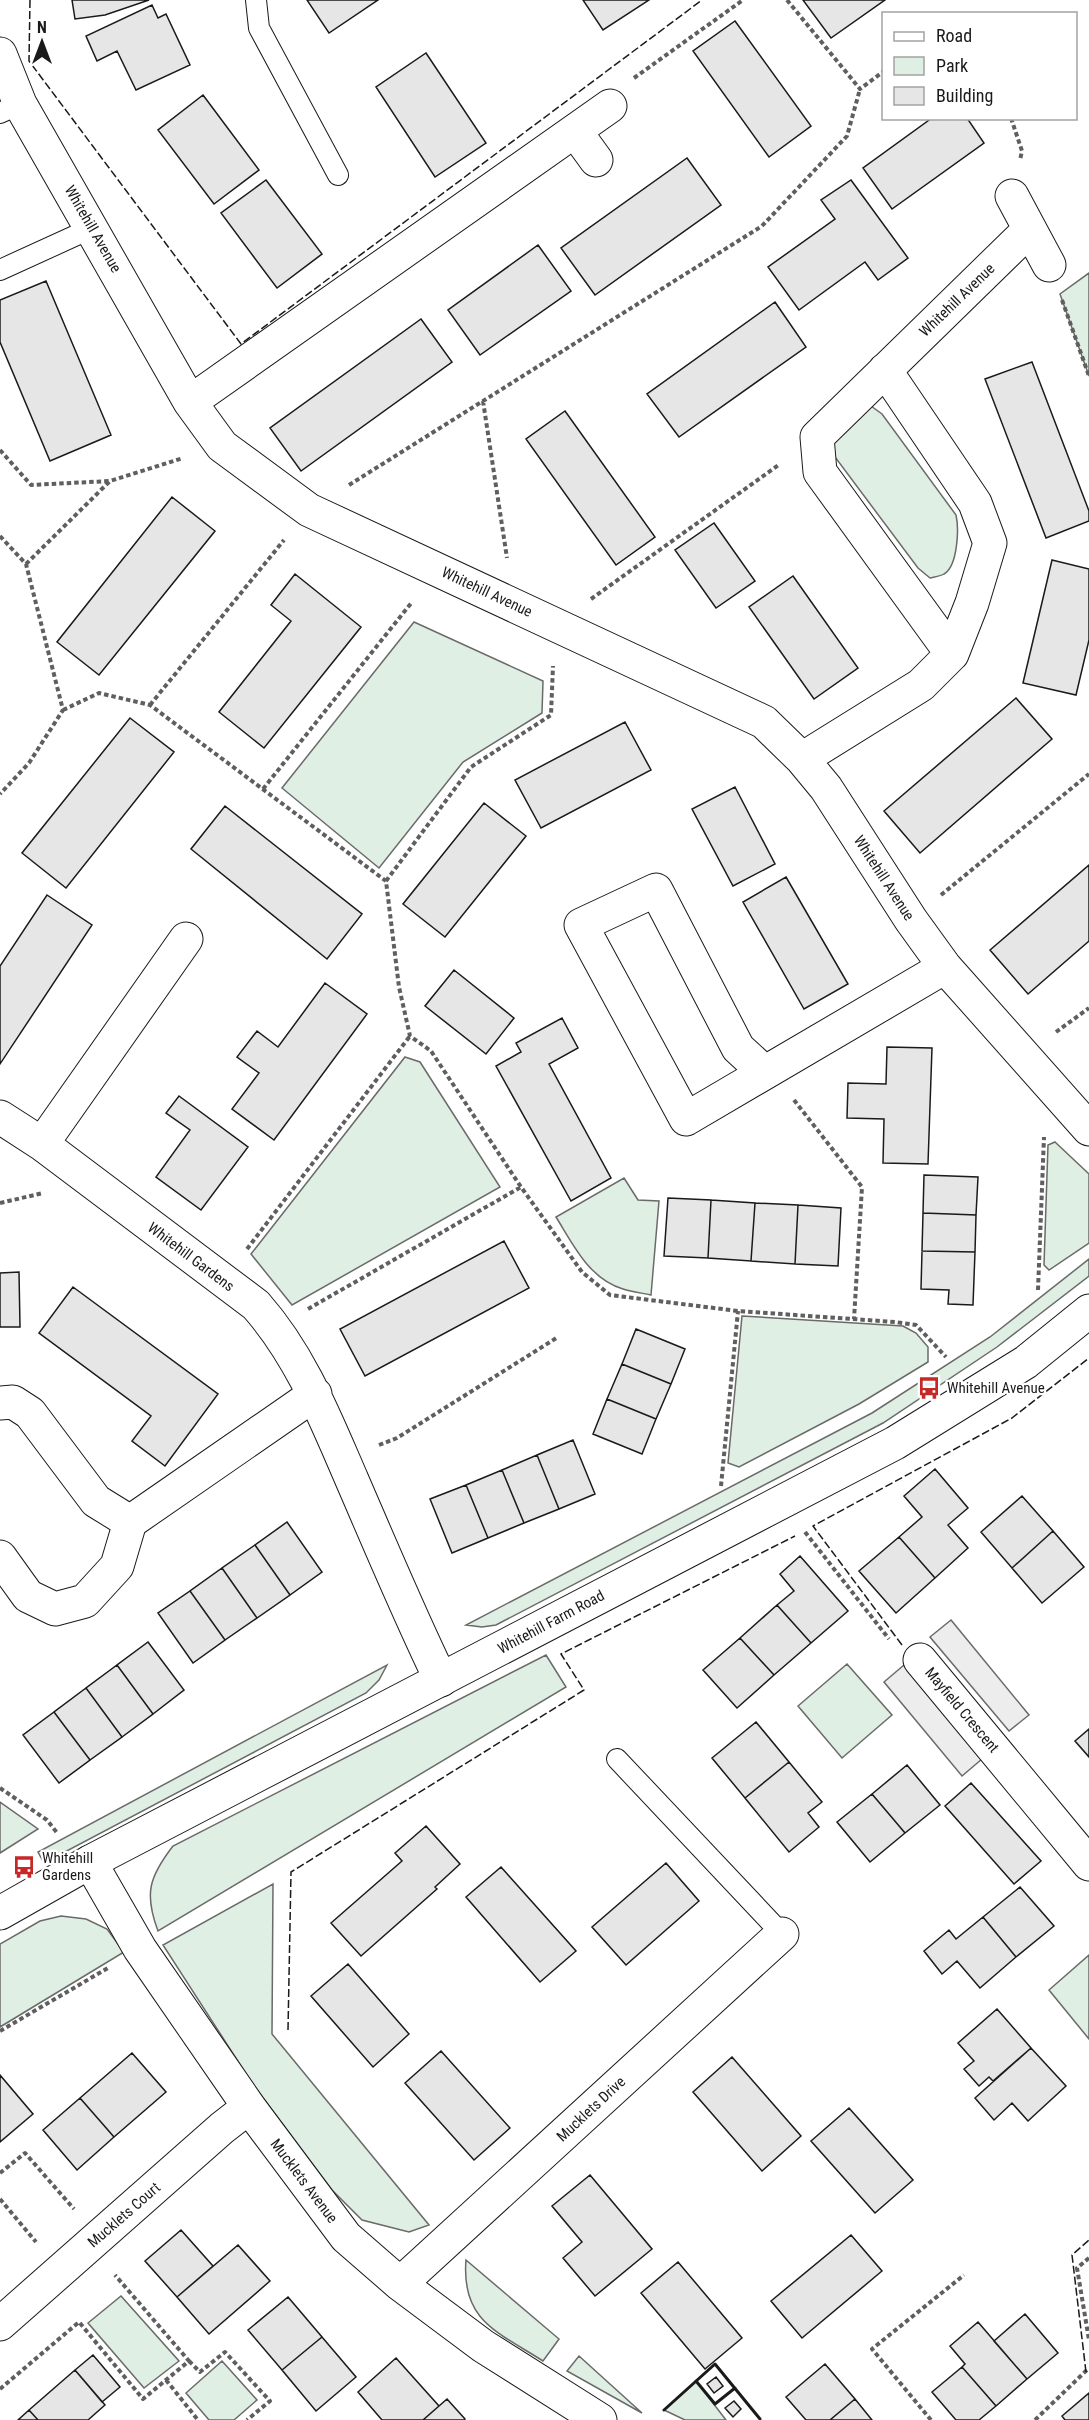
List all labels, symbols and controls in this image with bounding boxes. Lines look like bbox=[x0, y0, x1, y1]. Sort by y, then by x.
north arrow bbox=[12, 12, 72, 72]
legend bbox=[882, 12, 1077, 120]
text: N bbox=[37, 18, 47, 37]
text: Road bbox=[936, 25, 972, 46]
text: Park bbox=[936, 55, 968, 76]
text: Building bbox=[936, 85, 993, 106]
street label: Whitehill Avenue bbox=[61, 182, 125, 276]
street label: Whitehill Avenue bbox=[916, 260, 998, 340]
street label: Whitehill Avenue bbox=[439, 563, 535, 621]
street label: Whitehill Avenue bbox=[850, 832, 918, 924]
street label: Whitehill Gardens bbox=[144, 1219, 238, 1295]
bus stop icon: Whitehill Avenue bbox=[916, 1375, 942, 1401]
place label: Whitehill Avenue bbox=[947, 1379, 1045, 1397]
street label: Whitehill Farm Road bbox=[495, 1586, 607, 1658]
street label: Mayfield Crescent bbox=[921, 1664, 1003, 1756]
place label: Whitehill Gardens bbox=[42, 1849, 93, 1884]
bus stop icon: Whitehill Gardens bbox=[11, 1854, 37, 1880]
street label: Mucklets Drive bbox=[553, 2073, 629, 2145]
street label: Mucklets Avenue bbox=[267, 2135, 341, 2227]
street label: Mucklets Court bbox=[84, 2179, 164, 2251]

